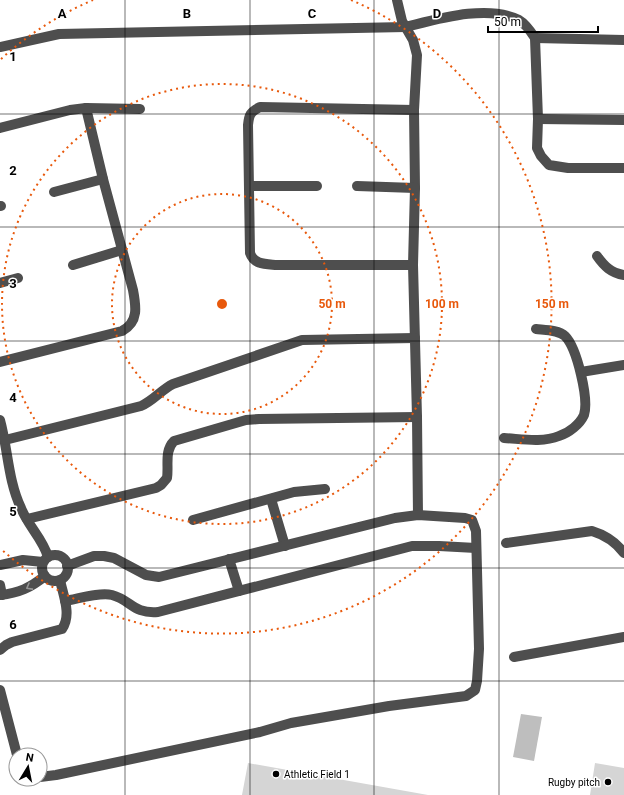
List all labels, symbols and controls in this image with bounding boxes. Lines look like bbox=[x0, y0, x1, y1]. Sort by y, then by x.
text: A bbox=[58, 6, 67, 21]
text: B bbox=[183, 6, 191, 21]
text: C bbox=[308, 6, 317, 21]
text: D bbox=[433, 6, 441, 21]
scale bar bbox=[488, 8, 598, 34]
text: 50 m bbox=[494, 15, 521, 29]
text: 1 bbox=[9, 49, 17, 64]
text: 2 bbox=[9, 163, 17, 178]
text: 3 bbox=[9, 276, 17, 291]
centre of rings bbox=[215, 297, 229, 311]
text: 50 m bbox=[318, 297, 346, 311]
text: 100 m bbox=[425, 297, 459, 311]
text: 150 m bbox=[535, 297, 569, 311]
text: 4 bbox=[9, 390, 17, 405]
text: 5 bbox=[9, 504, 17, 519]
one-way arrow bbox=[26, 583, 33, 590]
text: 6 bbox=[9, 617, 17, 632]
north arrow bbox=[8, 747, 48, 787]
text: N bbox=[25, 751, 35, 765]
marker: Athletic Field 1 bbox=[271, 769, 281, 779]
place label: Athletic Field 1 bbox=[284, 769, 350, 780]
place label: Rugby pitch bbox=[548, 777, 600, 788]
marker: Rugby pitch bbox=[603, 777, 613, 787]

